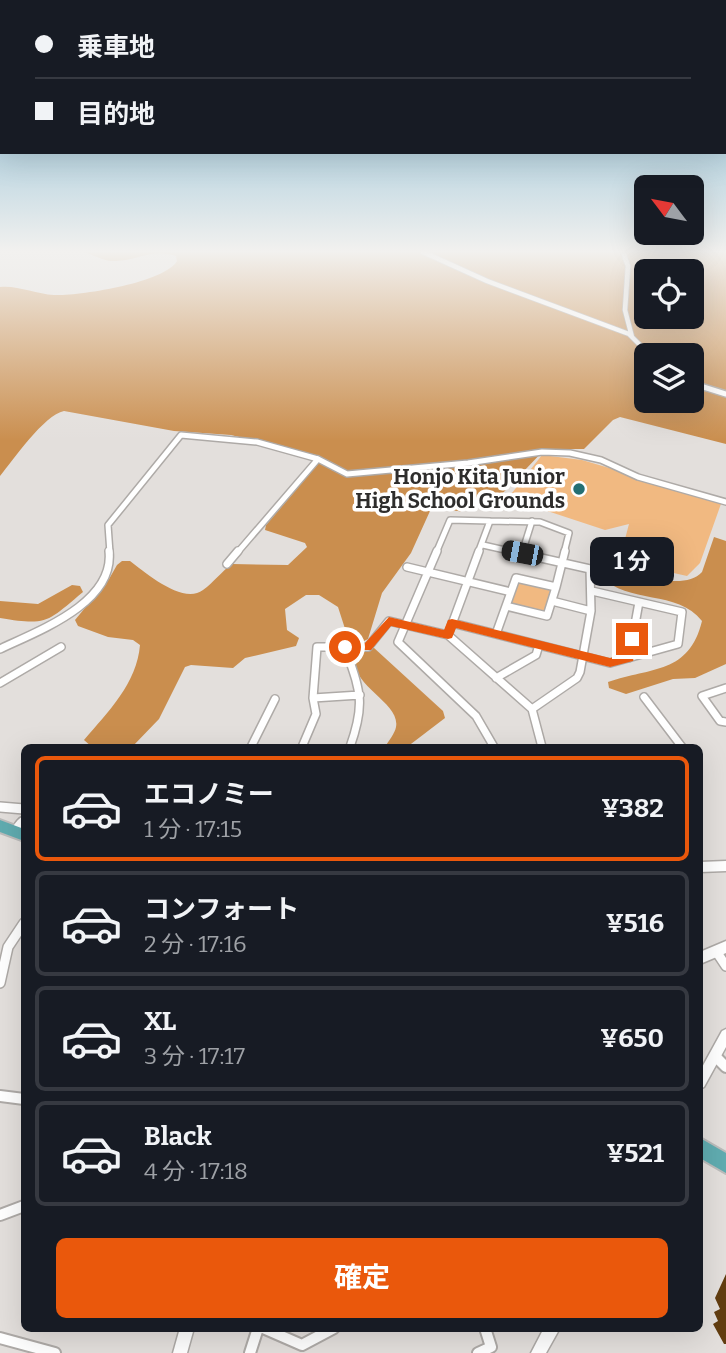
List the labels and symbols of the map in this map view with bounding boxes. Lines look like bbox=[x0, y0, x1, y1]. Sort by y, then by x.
north arrow bbox=[634, 175, 704, 245]
place label: Honjo Kita Junior High School Grounds bbox=[355, 464, 565, 514]
marker: Honjo Kita Junior High School Grounds bbox=[571, 481, 587, 497]
callout: 1 分 bbox=[590, 538, 674, 586]
car bbox=[500, 539, 545, 567]
route end bbox=[616, 623, 648, 655]
route start bbox=[329, 631, 361, 663]

